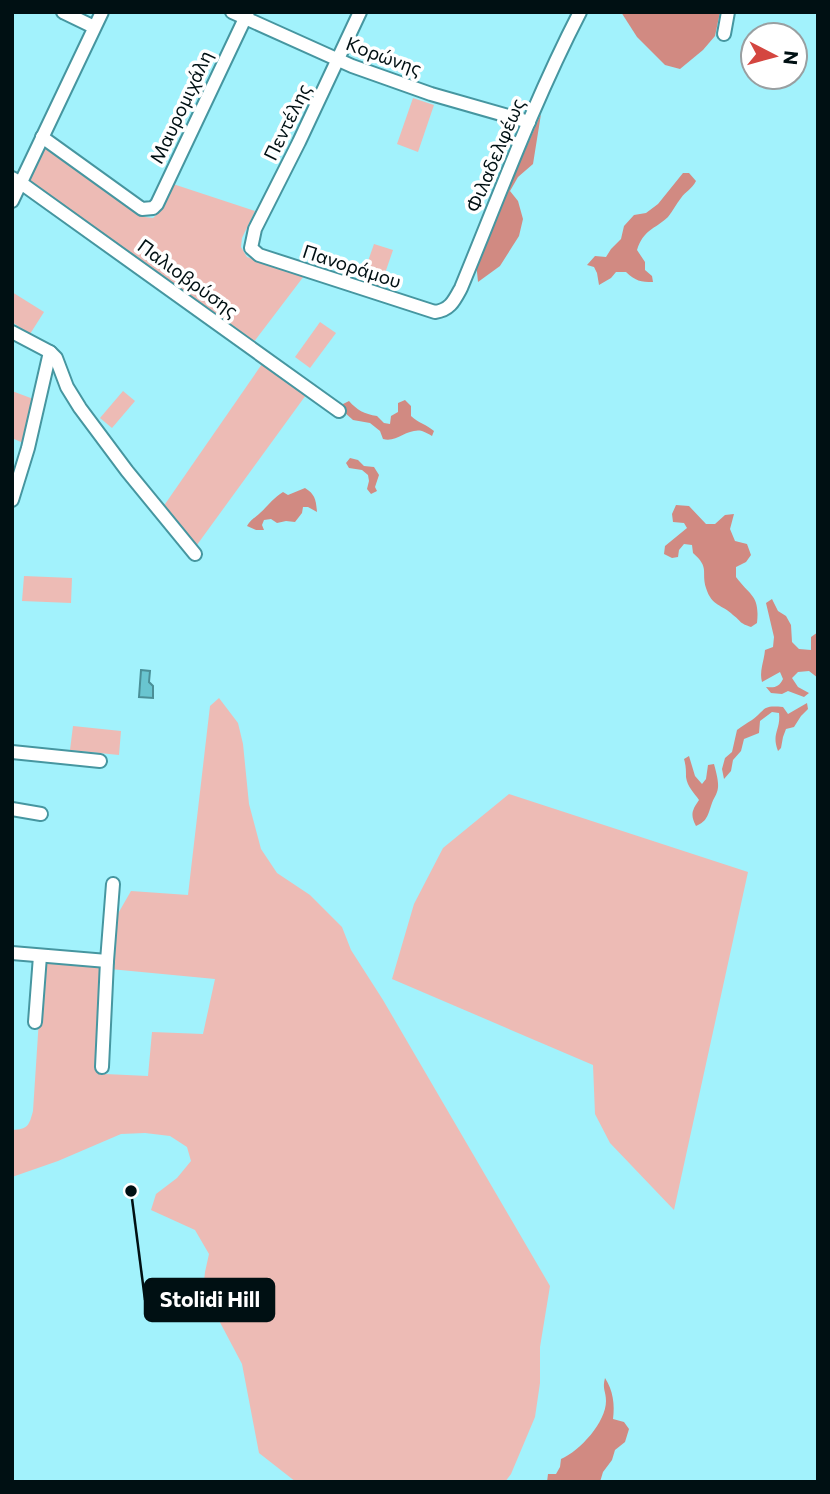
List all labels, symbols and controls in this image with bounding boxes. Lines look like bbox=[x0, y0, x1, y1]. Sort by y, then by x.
north arrow bbox=[739, 21, 809, 91]
street label: Κορώνης bbox=[343, 31, 425, 80]
street label: Μαυρομιχάλη bbox=[144, 47, 217, 167]
text: N bbox=[779, 50, 804, 66]
street label: Πεντέλης bbox=[258, 80, 315, 164]
street label: Φιλαδελφέως bbox=[460, 95, 529, 215]
street label: Παλιοβρύσης bbox=[134, 234, 243, 322]
street label: Πανοράμου bbox=[300, 239, 404, 292]
callout: Stolidi Hill bbox=[145, 1279, 274, 1321]
text: Stolidi Hill bbox=[160, 1286, 260, 1311]

